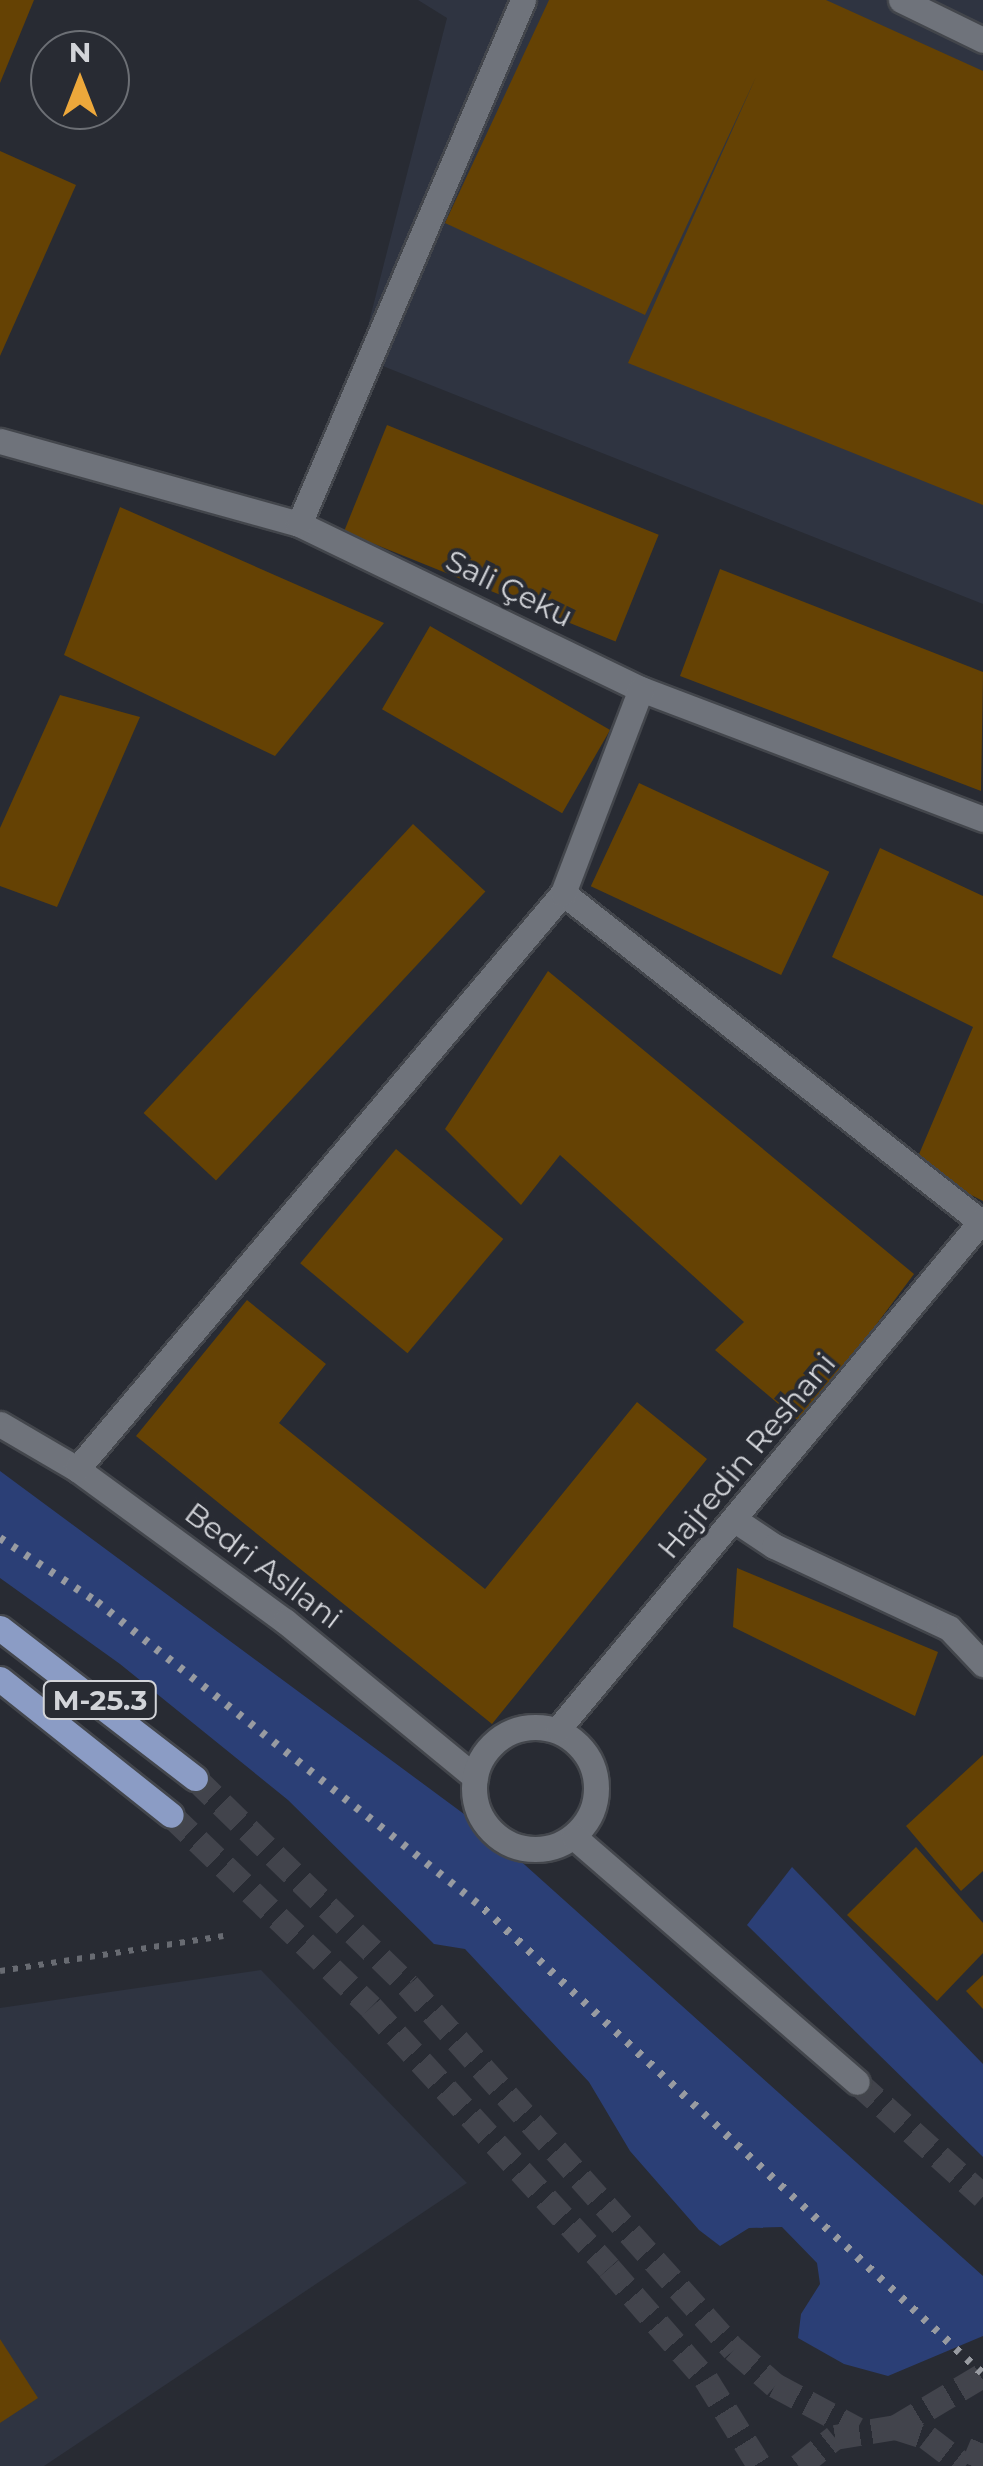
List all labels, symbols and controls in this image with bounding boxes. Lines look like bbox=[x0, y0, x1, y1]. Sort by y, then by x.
north arrow bbox=[30, 30, 130, 130]
text: N bbox=[69, 35, 91, 69]
street label: Sali Çeku bbox=[440, 543, 578, 635]
street label: Hajredin Reshani bbox=[650, 1346, 844, 1566]
street label: Bedri Asllani bbox=[177, 1495, 349, 1637]
road number: M-25.3 bbox=[42, 1677, 158, 1723]

